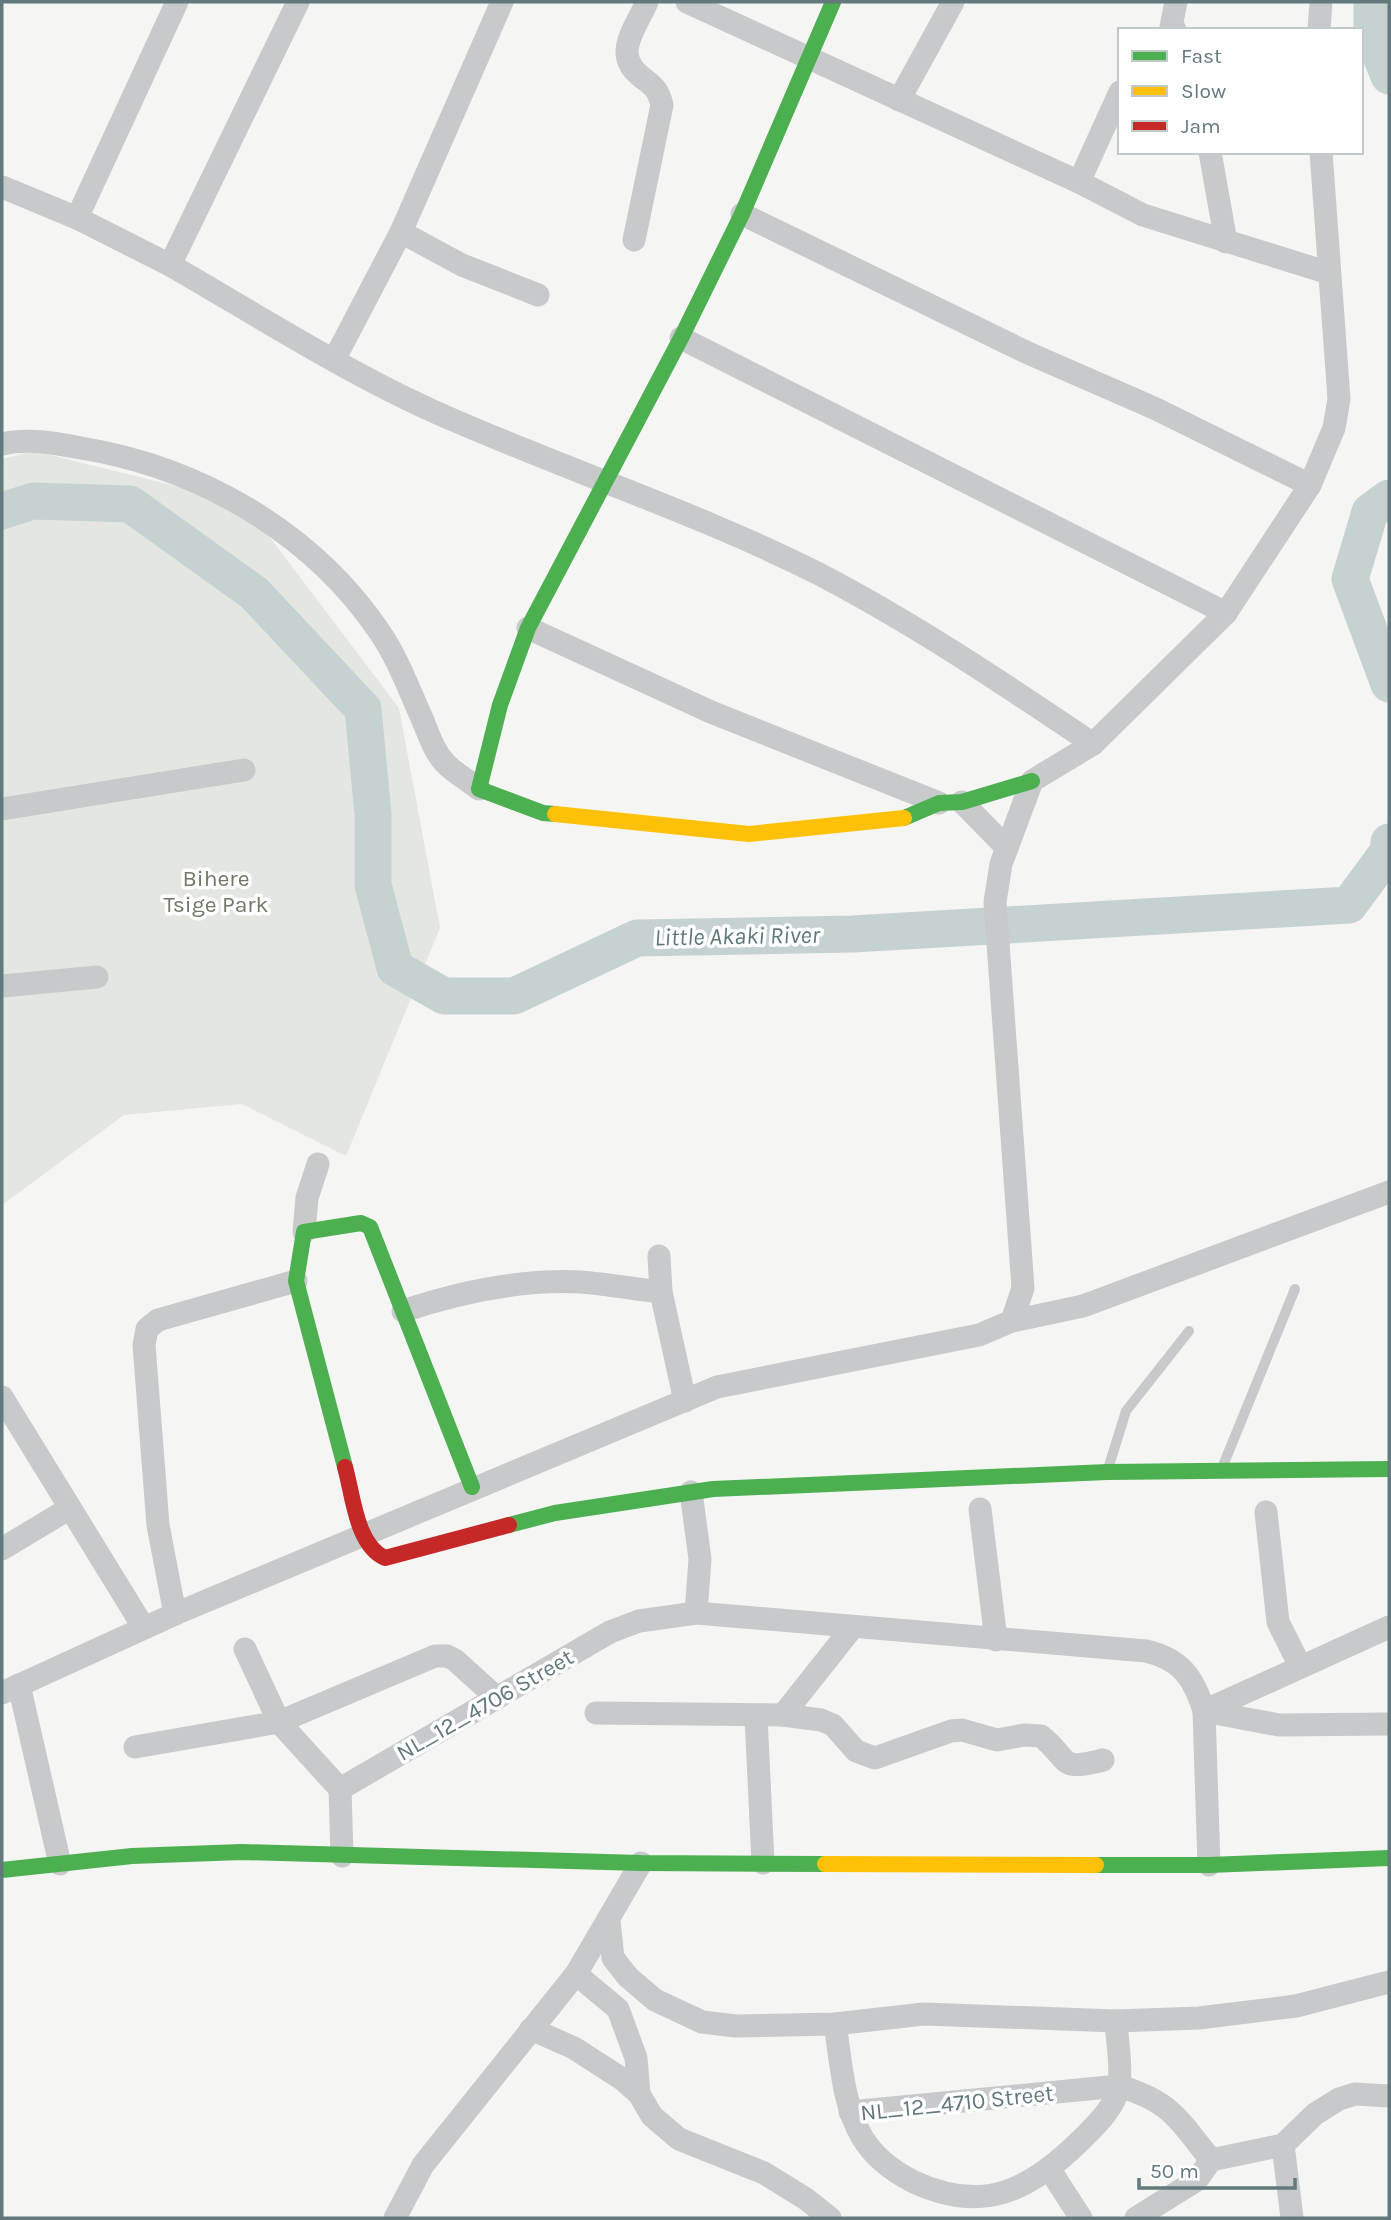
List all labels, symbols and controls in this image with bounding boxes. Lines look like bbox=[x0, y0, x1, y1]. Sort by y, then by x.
legend bbox=[1118, 28, 1363, 154]
text: Fast bbox=[1181, 44, 1222, 68]
text: Slow bbox=[1181, 79, 1226, 103]
text: Jam bbox=[1181, 114, 1221, 138]
park label: Bihere Tsige Park bbox=[163, 865, 269, 918]
water label: Little Akaki River bbox=[654, 921, 821, 951]
street label: NL_12_4706 Street bbox=[392, 1643, 579, 1767]
street label: NL_12_4710 Street bbox=[859, 2079, 1055, 2127]
scale bar bbox=[1139, 2146, 1295, 2190]
text: 50 m bbox=[1150, 2159, 1199, 2183]

